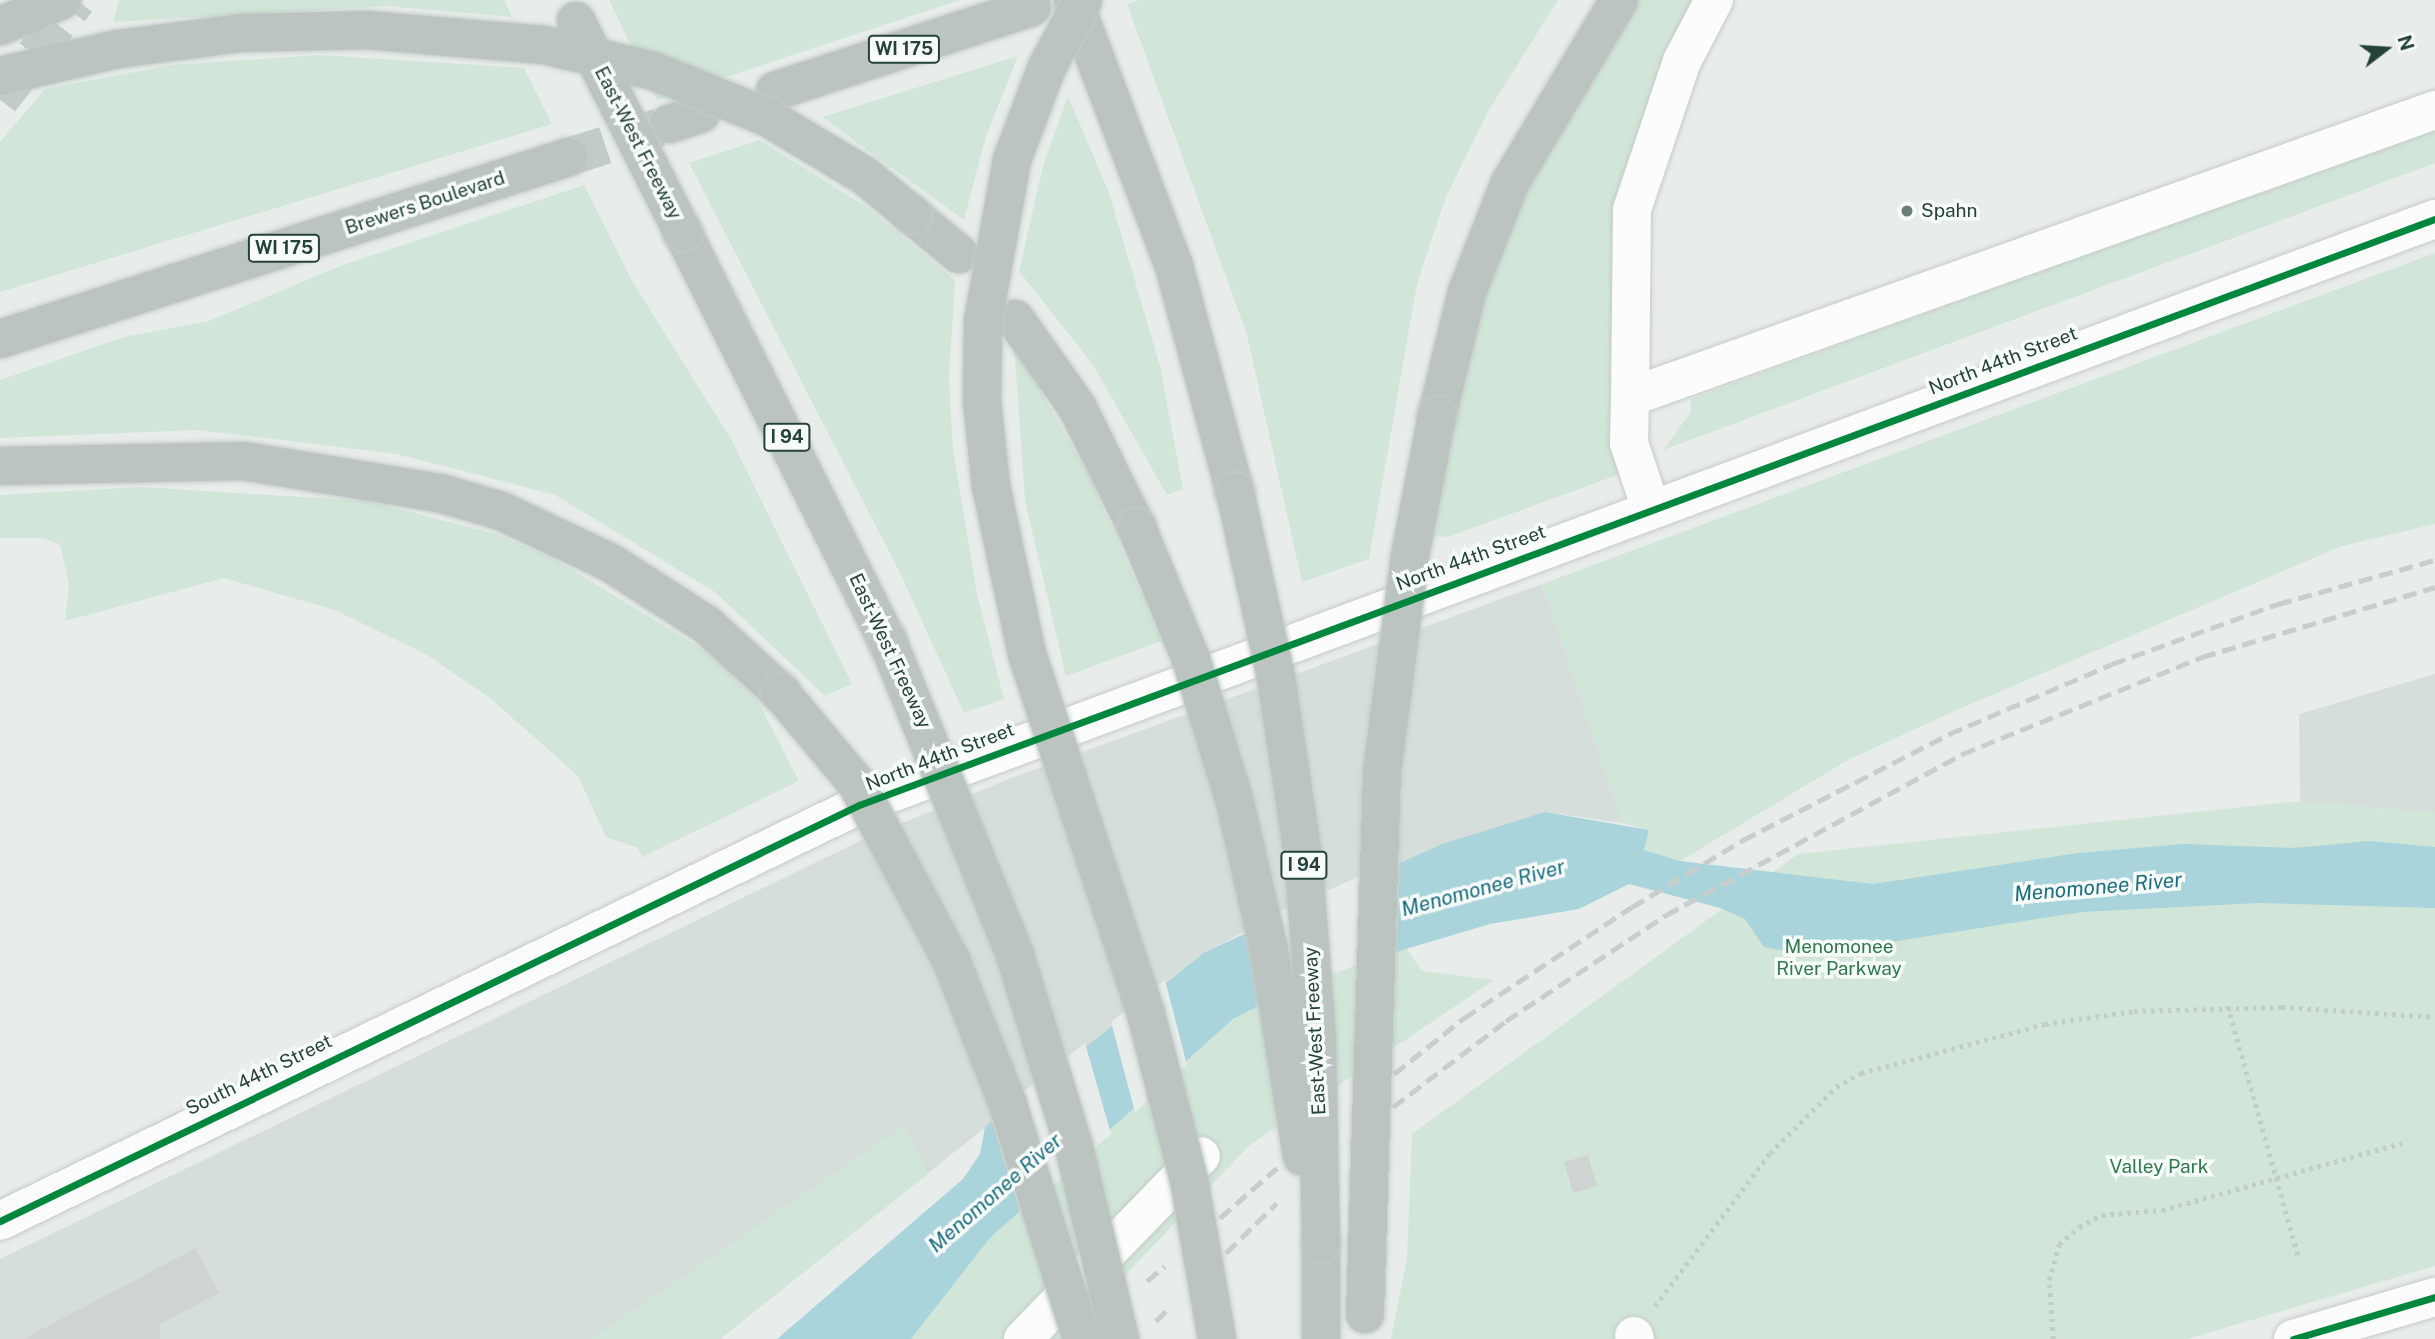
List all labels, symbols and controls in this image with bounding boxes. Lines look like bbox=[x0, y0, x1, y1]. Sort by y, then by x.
north arrow bbox=[2351, 14, 2421, 84]
text: N bbox=[2393, 33, 2419, 53]
road number: WI 175 bbox=[867, 34, 941, 64]
street label: East-West Freeway bbox=[590, 63, 686, 223]
street label: Brewers Boulevard bbox=[342, 166, 508, 240]
place label: Spahn bbox=[1921, 200, 1977, 222]
marker: Spahn bbox=[1899, 203, 1915, 219]
road number: WI 175 bbox=[247, 234, 321, 262]
street label: North 44th Street bbox=[1925, 322, 2081, 400]
road number: I 94 bbox=[762, 422, 812, 452]
street label: North 44th Street bbox=[1393, 520, 1549, 596]
street label: East-West Freeway bbox=[844, 570, 936, 732]
street label: North 44th Street bbox=[862, 718, 1018, 796]
road number: I 94 bbox=[1280, 850, 1328, 880]
water label: Menomonee River bbox=[1398, 854, 1568, 922]
water label: Menomonee River bbox=[2013, 867, 2183, 907]
park label: Menomonee River Parkway bbox=[1776, 936, 1902, 980]
street label: East-West Freeway bbox=[1299, 946, 1331, 1116]
street label: South 44th Street bbox=[182, 1030, 336, 1120]
water label: Menomonee River bbox=[923, 1128, 1067, 1258]
park label: Valley Park bbox=[2109, 1156, 2209, 1178]

